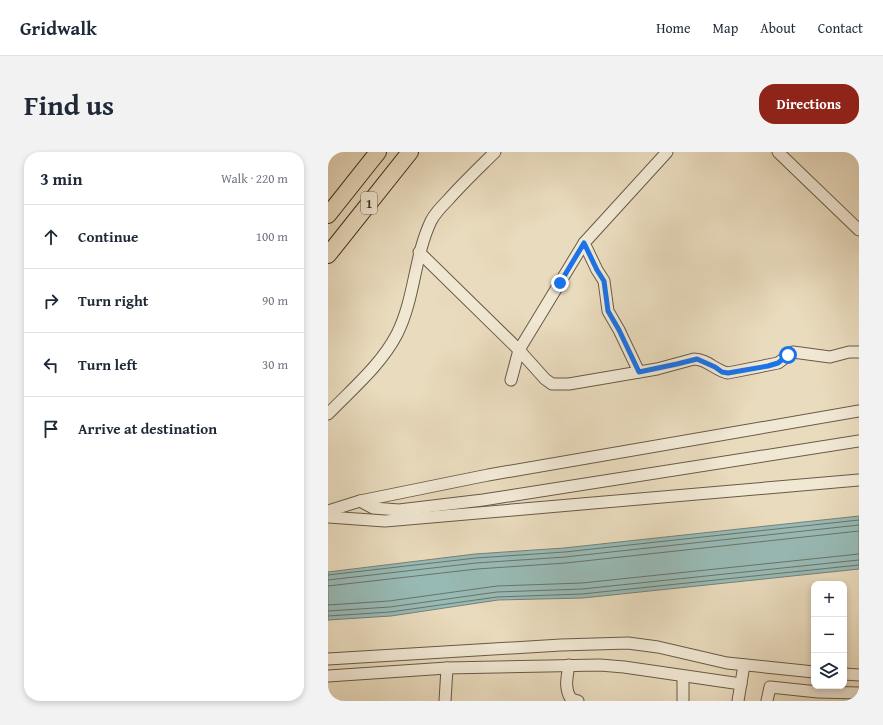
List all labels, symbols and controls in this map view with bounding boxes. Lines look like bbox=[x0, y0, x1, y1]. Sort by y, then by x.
text: Gridwalk bbox=[20, 14, 97, 42]
text: Home bbox=[656, 18, 691, 38]
text: Map bbox=[713, 18, 738, 38]
text: About bbox=[760, 18, 796, 38]
text: Contact bbox=[818, 18, 863, 38]
text: Find us bbox=[24, 84, 114, 125]
button: Directions bbox=[759, 84, 859, 124]
text: 3 min bbox=[40, 166, 82, 191]
text: Walk · 220 m bbox=[221, 169, 288, 188]
road number: 1 bbox=[361, 192, 377, 214]
icon: ahead bbox=[40, 226, 62, 248]
text: Continue bbox=[78, 226, 139, 247]
text: 100 m bbox=[256, 227, 288, 246]
route end bbox=[551, 274, 569, 292]
icon: right bbox=[40, 290, 62, 312]
text: Turn right bbox=[78, 290, 149, 311]
text: 90 m bbox=[262, 291, 288, 310]
route start bbox=[779, 346, 797, 364]
icon: left bbox=[40, 354, 62, 376]
text: Turn left bbox=[78, 354, 137, 375]
text: 30 m bbox=[262, 355, 288, 374]
icon: arrive bbox=[40, 418, 62, 440]
text: Arrive at destination bbox=[78, 418, 217, 439]
map controls bbox=[811, 581, 847, 689]
button: + bbox=[811, 581, 847, 617]
button: − bbox=[811, 617, 847, 653]
button: layers bbox=[811, 653, 847, 689]

